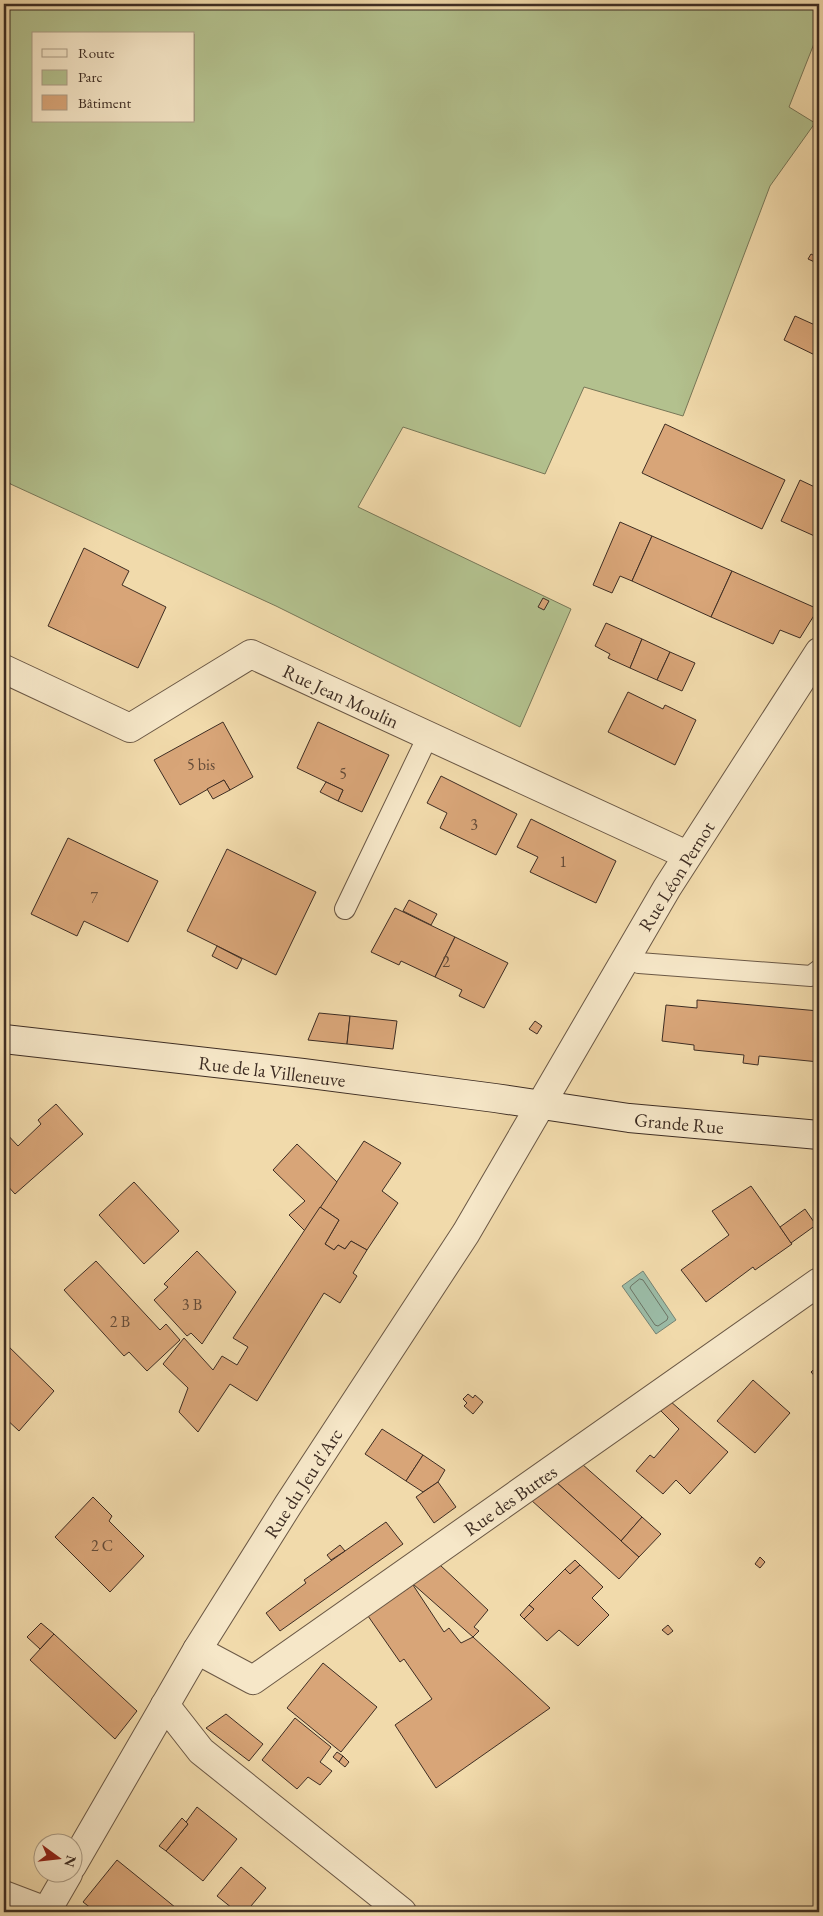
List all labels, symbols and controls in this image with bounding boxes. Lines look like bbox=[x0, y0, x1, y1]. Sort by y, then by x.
legend bbox=[32, 32, 195, 122]
text: Route bbox=[78, 43, 115, 62]
text: Parc bbox=[78, 67, 103, 86]
text: Bâtiment bbox=[78, 93, 132, 112]
street label: Rue Jean Moulin bbox=[279, 659, 403, 734]
house number: 5 bis bbox=[187, 754, 215, 775]
house number: 5 bbox=[339, 763, 347, 784]
house number: 3 bbox=[470, 814, 478, 835]
street label: Rue Léon Pernot bbox=[633, 817, 720, 936]
house number: 1 bbox=[559, 851, 567, 872]
house number: 7 bbox=[90, 887, 98, 908]
house number: 2 bbox=[442, 951, 450, 972]
street label: Rue de la Villeneuve bbox=[197, 1050, 347, 1093]
street label: Grande Rue bbox=[633, 1107, 725, 1140]
house number: 3 B bbox=[182, 1294, 202, 1315]
house number: 2 B bbox=[110, 1311, 130, 1332]
street label: Rue du Jeu d'Arc bbox=[258, 1423, 348, 1543]
street label: Rue des Buttes bbox=[459, 1459, 562, 1542]
house number: 2 C bbox=[91, 1535, 113, 1556]
north arrow bbox=[32, 1834, 82, 1884]
text: N bbox=[60, 1854, 81, 1870]

